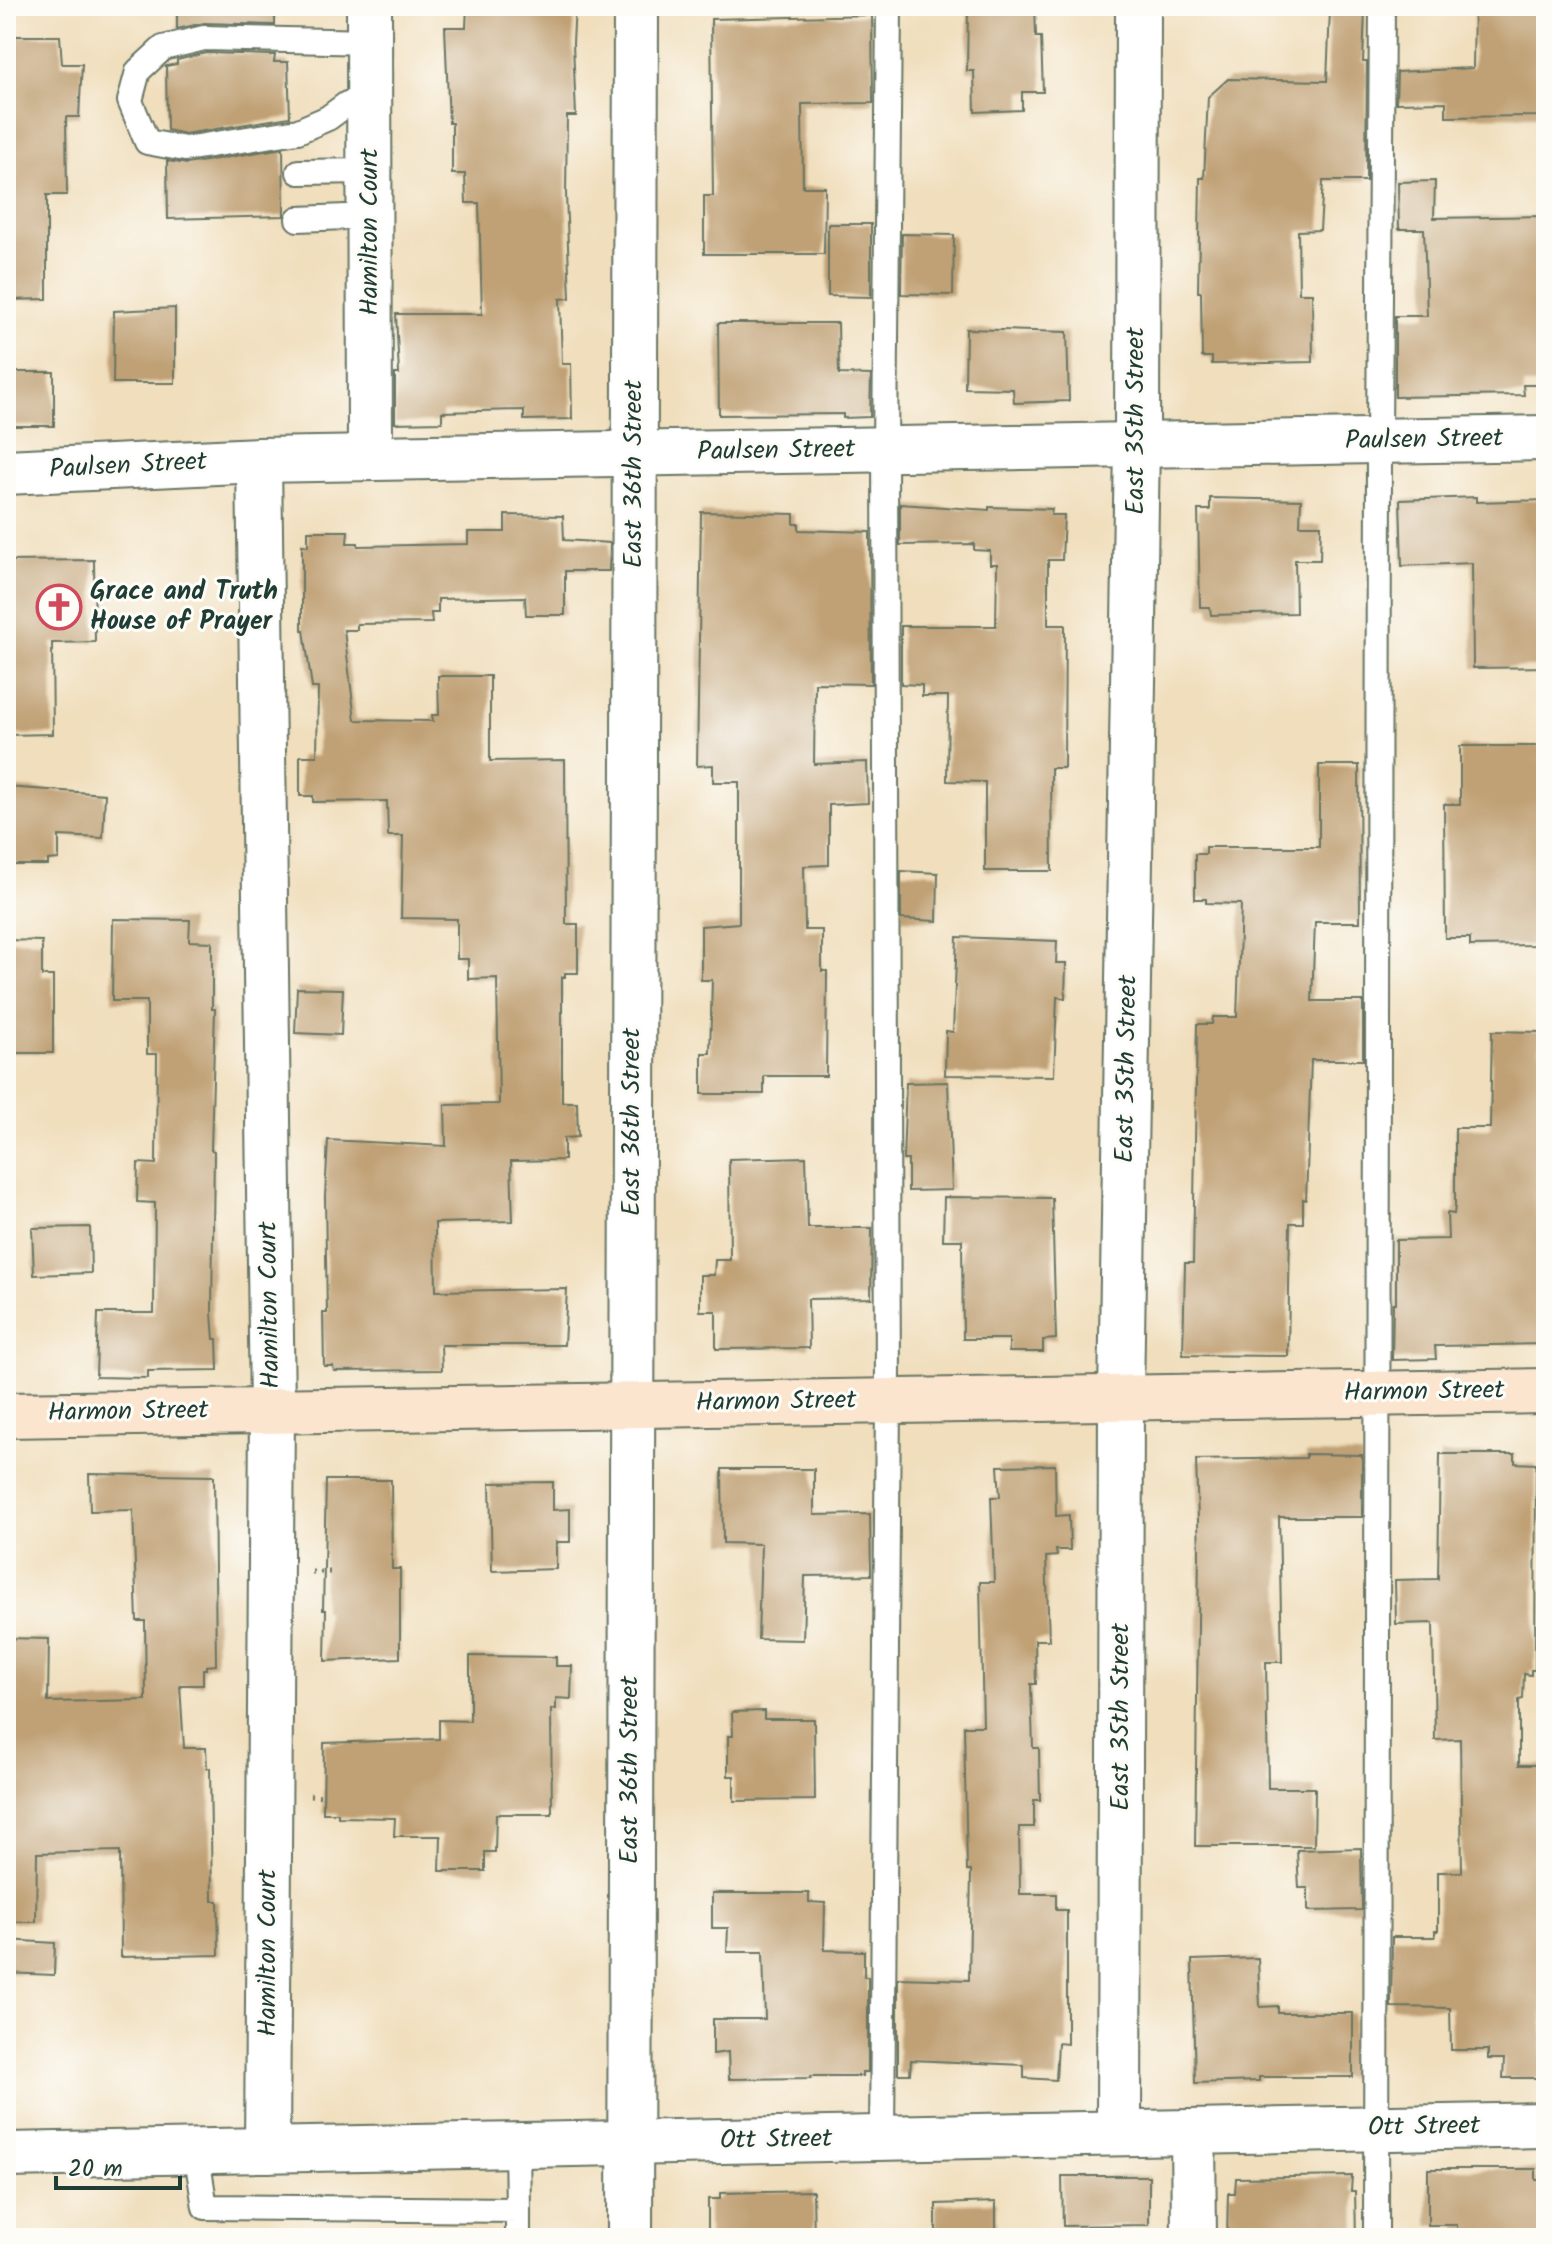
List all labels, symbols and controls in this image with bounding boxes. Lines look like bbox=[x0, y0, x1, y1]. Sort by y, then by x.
street label: Hamilton Court bbox=[349, 147, 391, 316]
street label: East 35th Street bbox=[1115, 326, 1157, 515]
street label: East 36th Street bbox=[613, 379, 655, 568]
street label: Paulsen Street bbox=[1345, 418, 1504, 462]
street label: Paulsen Street bbox=[697, 429, 856, 473]
street label: Paulsen Street bbox=[48, 441, 209, 491]
place label: Grace and Truth House of Prayer bbox=[90, 571, 278, 643]
church icon: Grace and Truth House of Prayer bbox=[35, 583, 83, 631]
street label: East 35th Street bbox=[1104, 974, 1150, 1163]
street label: East 36th Street bbox=[611, 1027, 653, 1216]
street label: Hamilton Court bbox=[248, 1220, 292, 1389]
street label: Harmon Street bbox=[1343, 1370, 1506, 1414]
street label: Harmon Street bbox=[695, 1380, 858, 1424]
street label: Harmon Street bbox=[47, 1390, 210, 1434]
street label: East 35th Street bbox=[1100, 1622, 1142, 1811]
street label: East 36th Street bbox=[609, 1675, 651, 1864]
street label: Hamilton Court bbox=[247, 1868, 289, 2037]
street label: Ott Street bbox=[1367, 2105, 1482, 2149]
street label: Ott Street bbox=[719, 2118, 834, 2162]
scale bar bbox=[56, 2140, 180, 2190]
text: 20 m bbox=[68, 2150, 123, 2189]

